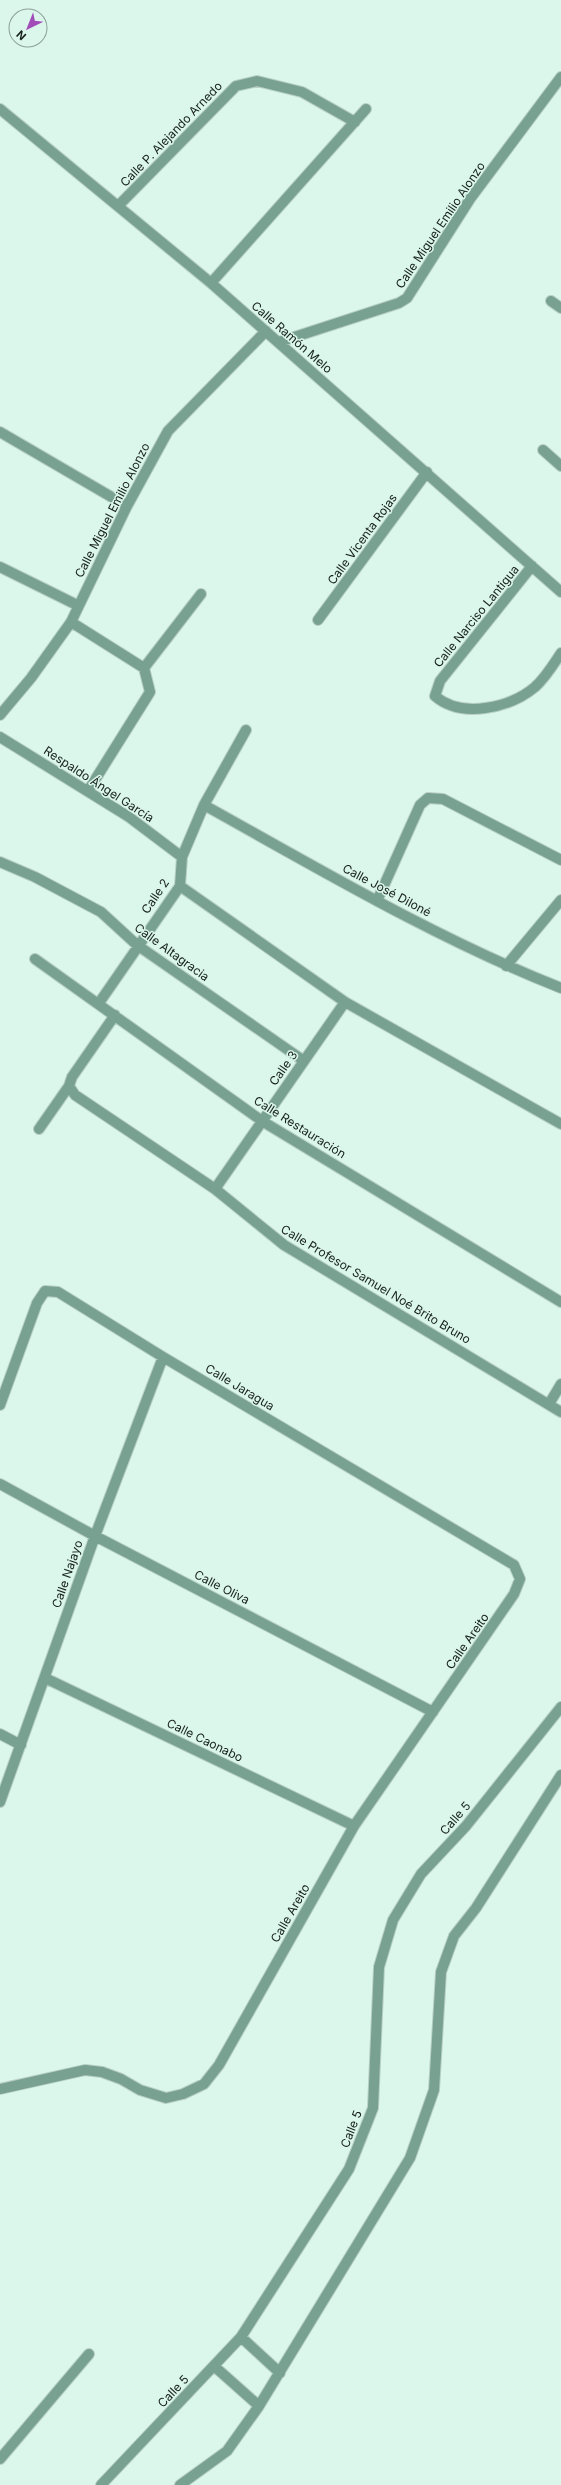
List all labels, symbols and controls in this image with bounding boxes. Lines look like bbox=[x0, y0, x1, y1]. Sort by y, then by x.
north arrow bbox=[8, 8, 48, 48]
text: N bbox=[13, 27, 29, 43]
street label: Calle P. Alejando Arnedo bbox=[117, 78, 225, 190]
street label: Calle Miguel Emilio Alonzo bbox=[392, 159, 488, 291]
street label: Calle Ramón Melo bbox=[249, 298, 335, 376]
street label: Calle Miguel Emilio Alonzo bbox=[71, 440, 153, 580]
street label: Calle Vicenta Rojas bbox=[324, 491, 400, 587]
street label: Calle Narciso Lantigua bbox=[430, 562, 522, 670]
street label: Respaldo Ángel García bbox=[41, 743, 157, 825]
street label: Calle José Diloné bbox=[340, 860, 434, 920]
street label: Calle 2 bbox=[138, 876, 172, 916]
street label: Calle Altagracia bbox=[132, 920, 212, 984]
street label: Calle 3 bbox=[266, 1048, 300, 1088]
street label: Calle Restauración bbox=[251, 1093, 349, 1161]
street label: Calle Profesor Samuel Noé Brito Bruno bbox=[278, 1221, 474, 1347]
street label: Calle Jaragua bbox=[203, 1361, 277, 1413]
street label: Calle Najayo bbox=[48, 1538, 86, 1610]
street label: Calle Oliva bbox=[192, 1567, 252, 1607]
street label: Calle Areito bbox=[442, 1610, 492, 1672]
street label: Calle Caonabo bbox=[165, 1715, 245, 1765]
street label: Calle 5 bbox=[437, 1798, 473, 1838]
street label: Calle Areito bbox=[267, 1881, 313, 1945]
street label: Calle 5 bbox=[337, 2108, 365, 2150]
street label: Calle 5 bbox=[154, 2372, 192, 2410]

